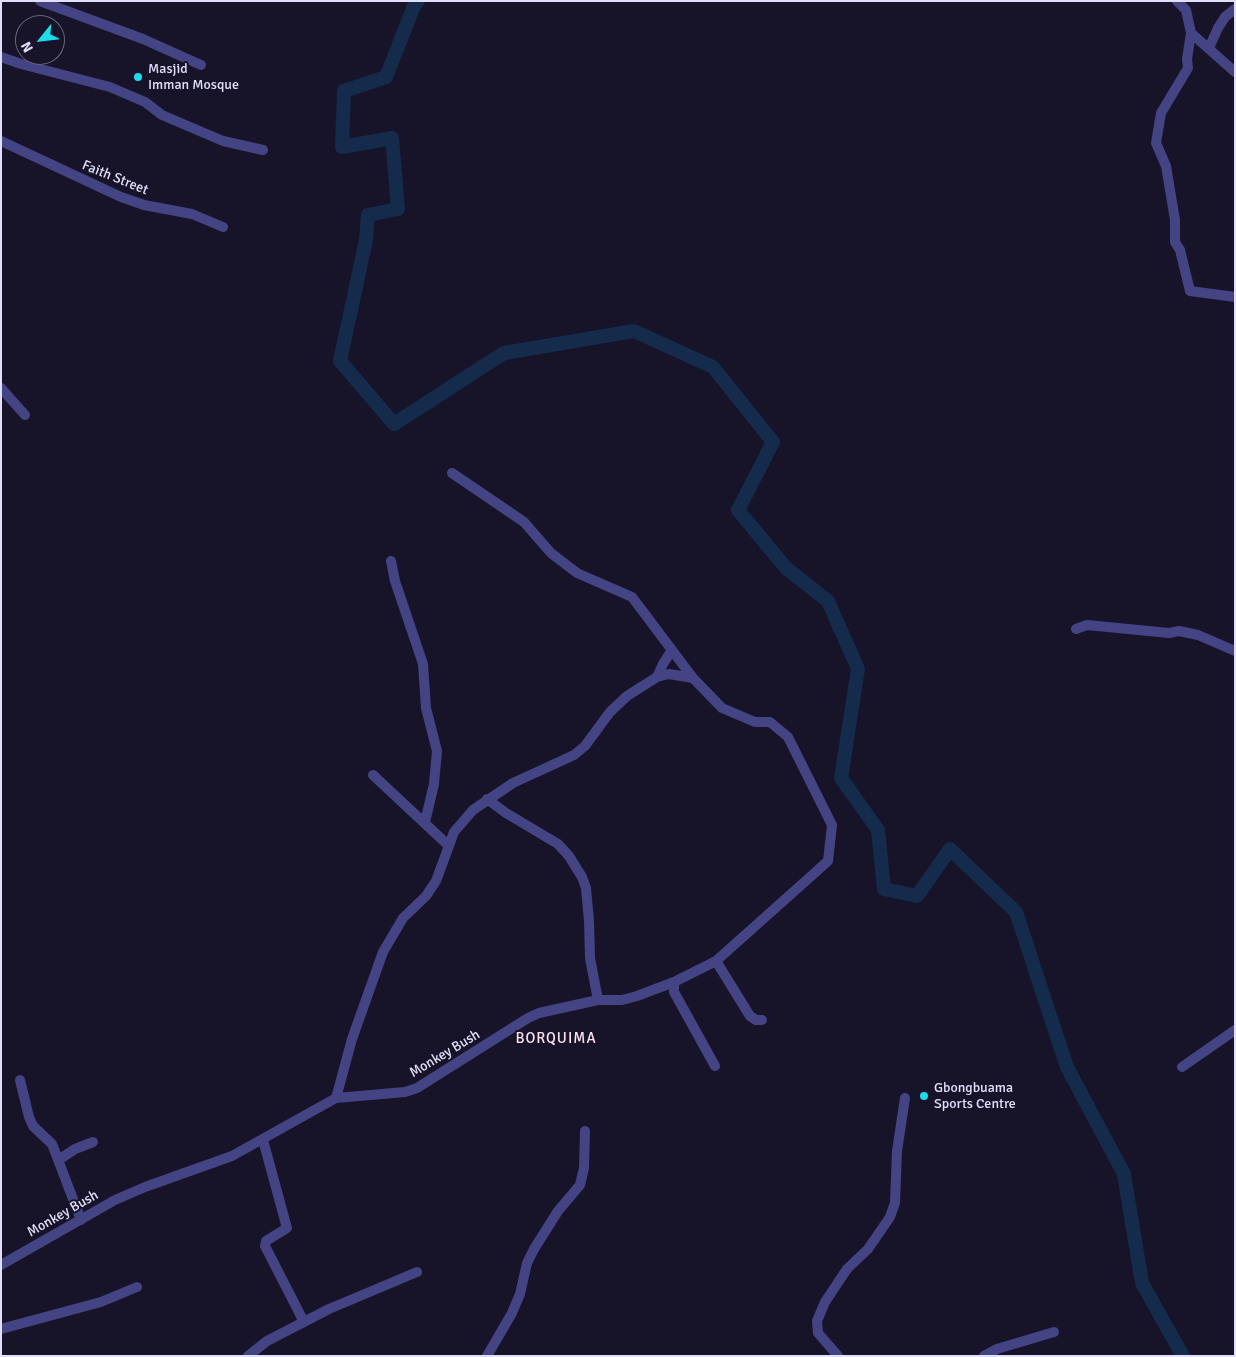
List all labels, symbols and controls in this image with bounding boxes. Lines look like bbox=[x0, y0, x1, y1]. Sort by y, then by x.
north arrow bbox=[15, 15, 65, 65]
text: N bbox=[18, 39, 37, 55]
place label: Masjid Imman Mosque bbox=[148, 61, 239, 94]
marker: Masjid Imman Mosque bbox=[132, 71, 144, 83]
street label: Faith Street bbox=[80, 157, 150, 199]
street label: Monkey Bush bbox=[407, 1026, 483, 1082]
district label: BORQUIMA bbox=[514, 1030, 598, 1048]
place label: Gbongbuama Sports Centre bbox=[934, 1080, 1016, 1112]
marker: Gbongbuama Sports Centre bbox=[918, 1090, 930, 1102]
street label: Monkey Bush bbox=[24, 1187, 102, 1241]

